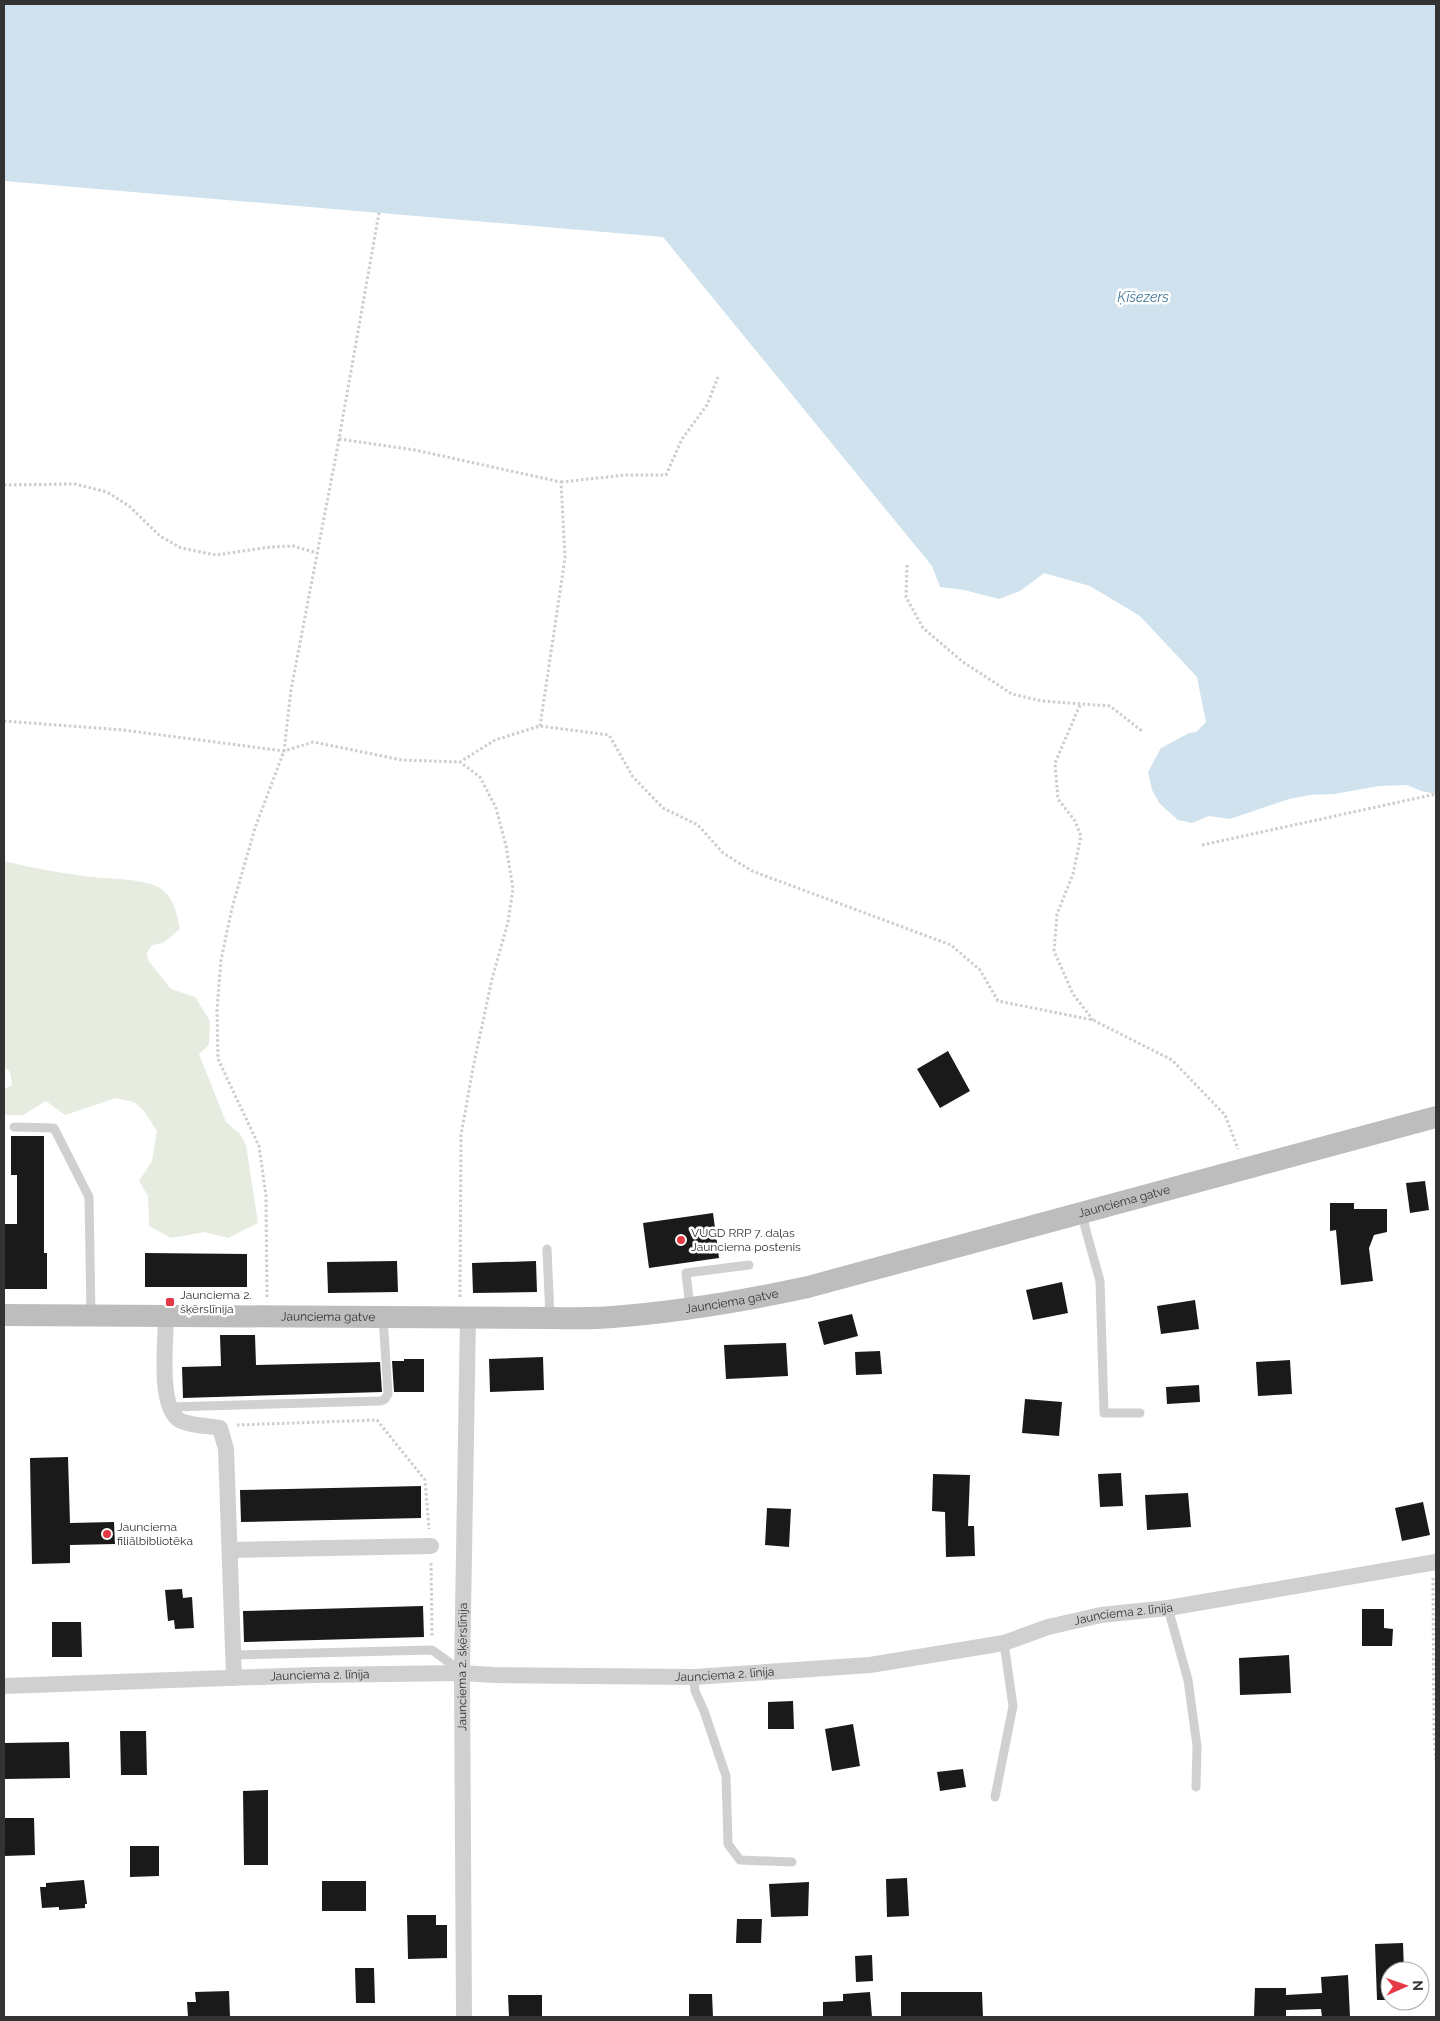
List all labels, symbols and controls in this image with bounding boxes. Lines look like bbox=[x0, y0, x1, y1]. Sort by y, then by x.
water label: Ķīšezers bbox=[1117, 289, 1169, 305]
street label: Jaunciema gatve bbox=[1077, 1182, 1172, 1221]
place label: VUGD RRP 7. daļas Jaunciema postenis bbox=[691, 1226, 801, 1254]
marker: VUGD RRP 7. daļas Jaunciema postenis bbox=[675, 1234, 687, 1246]
street label: Jaunciema gatve bbox=[684, 1286, 780, 1316]
place label: Jaunciema 2. šķērslīnija bbox=[180, 1288, 252, 1316]
marker: Jaunciema 2. šķērslīnija bbox=[164, 1296, 176, 1308]
street label: Jaunciema gatve bbox=[281, 1310, 375, 1324]
place label: Jaunciema filiālbibliotēka bbox=[117, 1520, 193, 1548]
marker: Jaunciema filiālbibliotēka bbox=[101, 1528, 113, 1540]
street label: Jaunciema 2. līnija bbox=[1073, 1600, 1174, 1628]
street label: Jaunciema 2. šķērslīnija bbox=[455, 1603, 470, 1731]
street label: Jaunciema 2. līnija bbox=[675, 1665, 775, 1684]
street label: Jaunciema 2. līnija bbox=[270, 1667, 370, 1684]
north arrow bbox=[1380, 1961, 1430, 2011]
text: N bbox=[1410, 1980, 1426, 1991]

